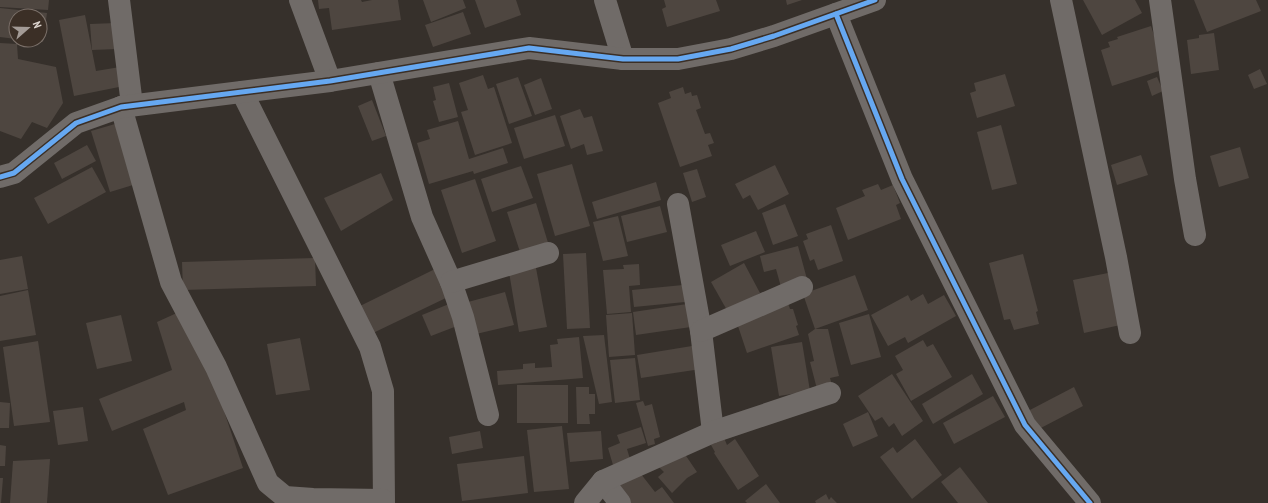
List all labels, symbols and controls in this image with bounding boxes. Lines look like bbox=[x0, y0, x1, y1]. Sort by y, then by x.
north arrow bbox=[8, 8, 48, 48]
text: N bbox=[30, 19, 45, 30]

